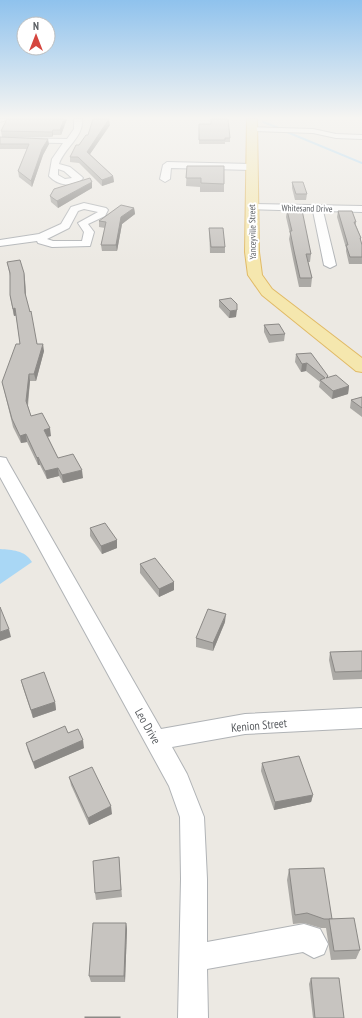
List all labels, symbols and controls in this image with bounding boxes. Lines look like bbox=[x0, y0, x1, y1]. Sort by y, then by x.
north arrow bbox=[16, 16, 56, 56]
text: N bbox=[33, 19, 39, 33]
street label: Whitesand Drive bbox=[281, 202, 333, 214]
street label: Yanceyville Street bbox=[246, 204, 258, 260]
street label: Leo Drive bbox=[132, 705, 164, 747]
street label: Kenion Street bbox=[230, 715, 288, 735]

